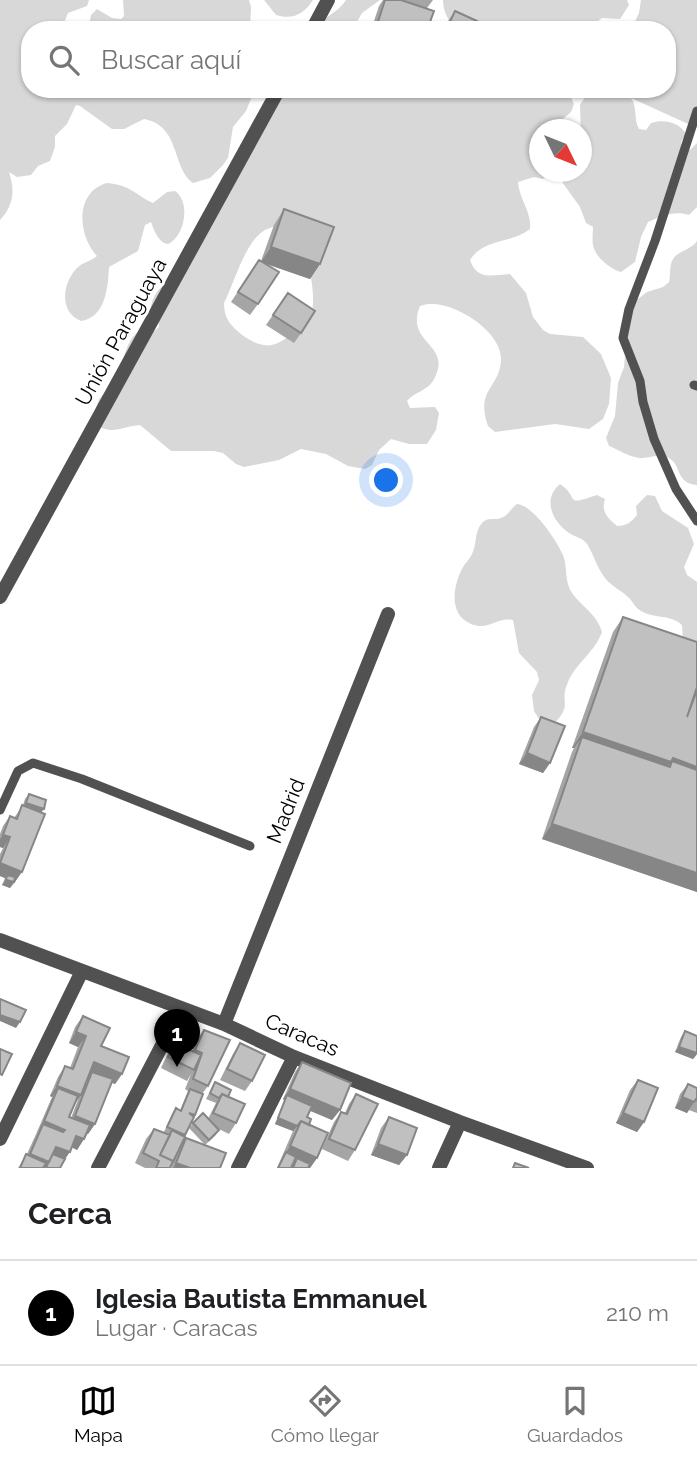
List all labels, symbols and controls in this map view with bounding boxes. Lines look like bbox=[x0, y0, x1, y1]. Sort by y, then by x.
search box bbox=[21, 21, 676, 98]
icon: search bbox=[45, 41, 83, 79]
text: Buscar aquí bbox=[101, 45, 241, 75]
north arrow bbox=[529, 119, 592, 182]
street label: Unión Paraguaya bbox=[70, 254, 171, 410]
your location bbox=[369, 463, 403, 497]
street label: Madrid bbox=[261, 775, 310, 847]
street label: Caracas bbox=[262, 1008, 343, 1061]
pin: 1 bbox=[154, 1009, 200, 1067]
text: Cerca bbox=[28, 1196, 112, 1231]
text: Iglesia Bautista Emmanuel bbox=[95, 1284, 427, 1314]
text: 1 bbox=[45, 1299, 57, 1326]
text: 210 m bbox=[606, 1299, 669, 1326]
text: Lugar · Caracas bbox=[95, 1314, 258, 1341]
tab: Mapa bbox=[74, 1382, 123, 1446]
tab: Cómo llegar bbox=[271, 1382, 379, 1446]
tab: Guardados bbox=[527, 1382, 623, 1446]

